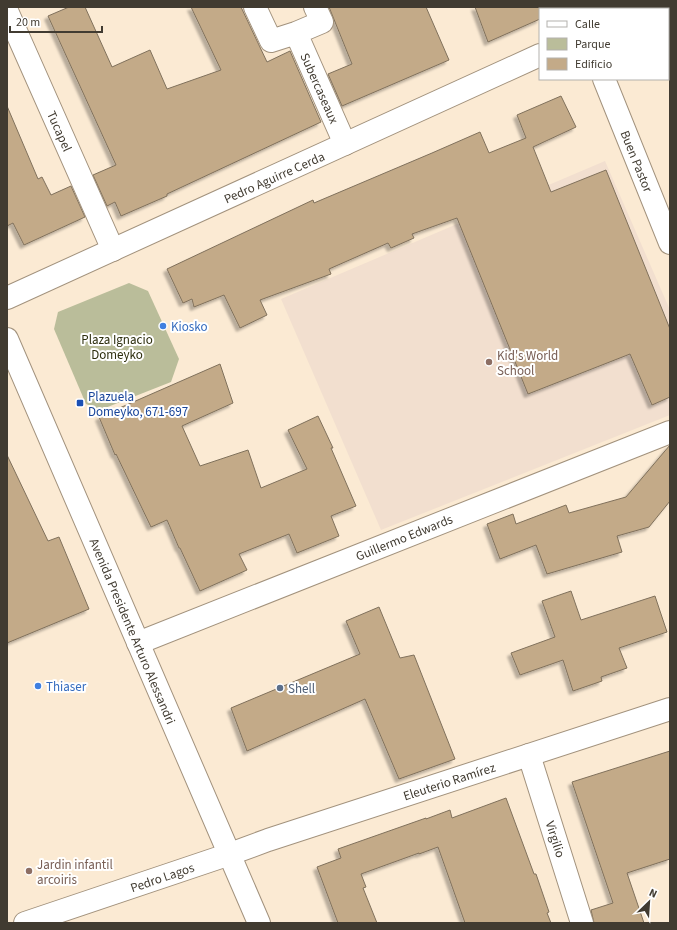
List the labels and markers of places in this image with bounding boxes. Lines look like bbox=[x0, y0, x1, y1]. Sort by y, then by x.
place label: Kiosko bbox=[171, 318, 207, 336]
marker: Kiosko bbox=[158, 321, 168, 331]
place label: Kid's World School bbox=[497, 347, 558, 380]
marker: Kid's World School bbox=[484, 357, 494, 367]
place label: Plazuela Domeyko, 671-697 bbox=[88, 388, 188, 421]
marker: Plazuela Domeyko, 671-697 bbox=[75, 398, 85, 408]
place label: Thiaser bbox=[46, 678, 87, 696]
place label: Shell bbox=[288, 680, 315, 698]
marker: Thiaser bbox=[33, 681, 43, 691]
marker: Shell bbox=[275, 683, 285, 693]
place label: Jardin infantil arcoiris bbox=[37, 856, 113, 889]
marker: Jardin infantil arcoiris bbox=[24, 866, 34, 876]

